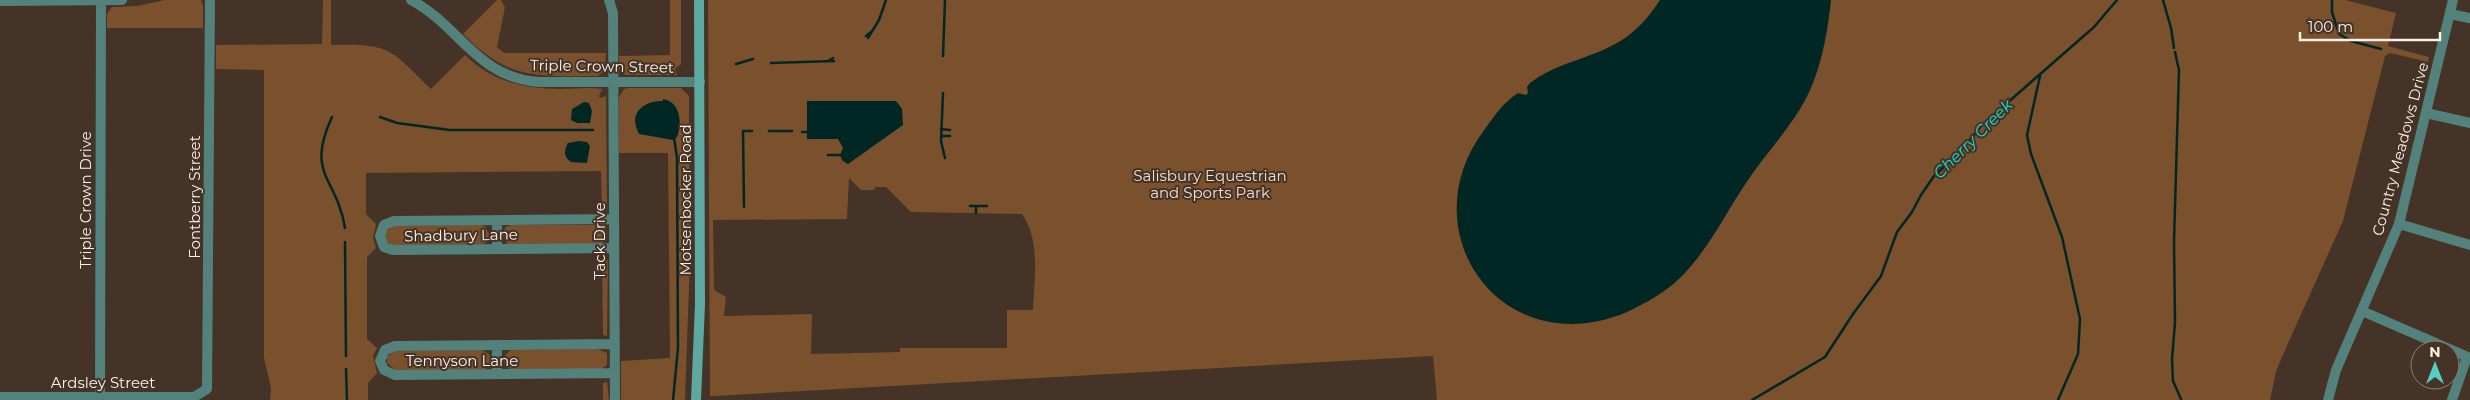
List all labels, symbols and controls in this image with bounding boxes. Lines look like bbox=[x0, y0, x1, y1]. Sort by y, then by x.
scale bar bbox=[2300, 10, 2440, 42]
text: 100 m bbox=[2308, 17, 2353, 36]
street label: Triple Crown Street bbox=[530, 55, 674, 77]
street label: Country Meadows Drive bbox=[2368, 60, 2432, 238]
water label: Cherry Creek bbox=[1930, 94, 2018, 182]
street label: Motsenbocker Road bbox=[676, 124, 695, 276]
street label: Triple Crown Drive bbox=[76, 131, 95, 269]
street label: Fontberry Street bbox=[185, 135, 204, 259]
park label: Salisbury Equestrian and Sports Park bbox=[1133, 166, 1287, 202]
street label: Tack Drive bbox=[590, 202, 609, 280]
street label: Shadbury Lane bbox=[404, 225, 518, 245]
north arrow bbox=[2410, 340, 2460, 390]
text: N bbox=[2429, 343, 2441, 361]
street label: Tennyson Lane bbox=[406, 351, 518, 370]
street label: Ardsley Street bbox=[51, 373, 155, 392]

